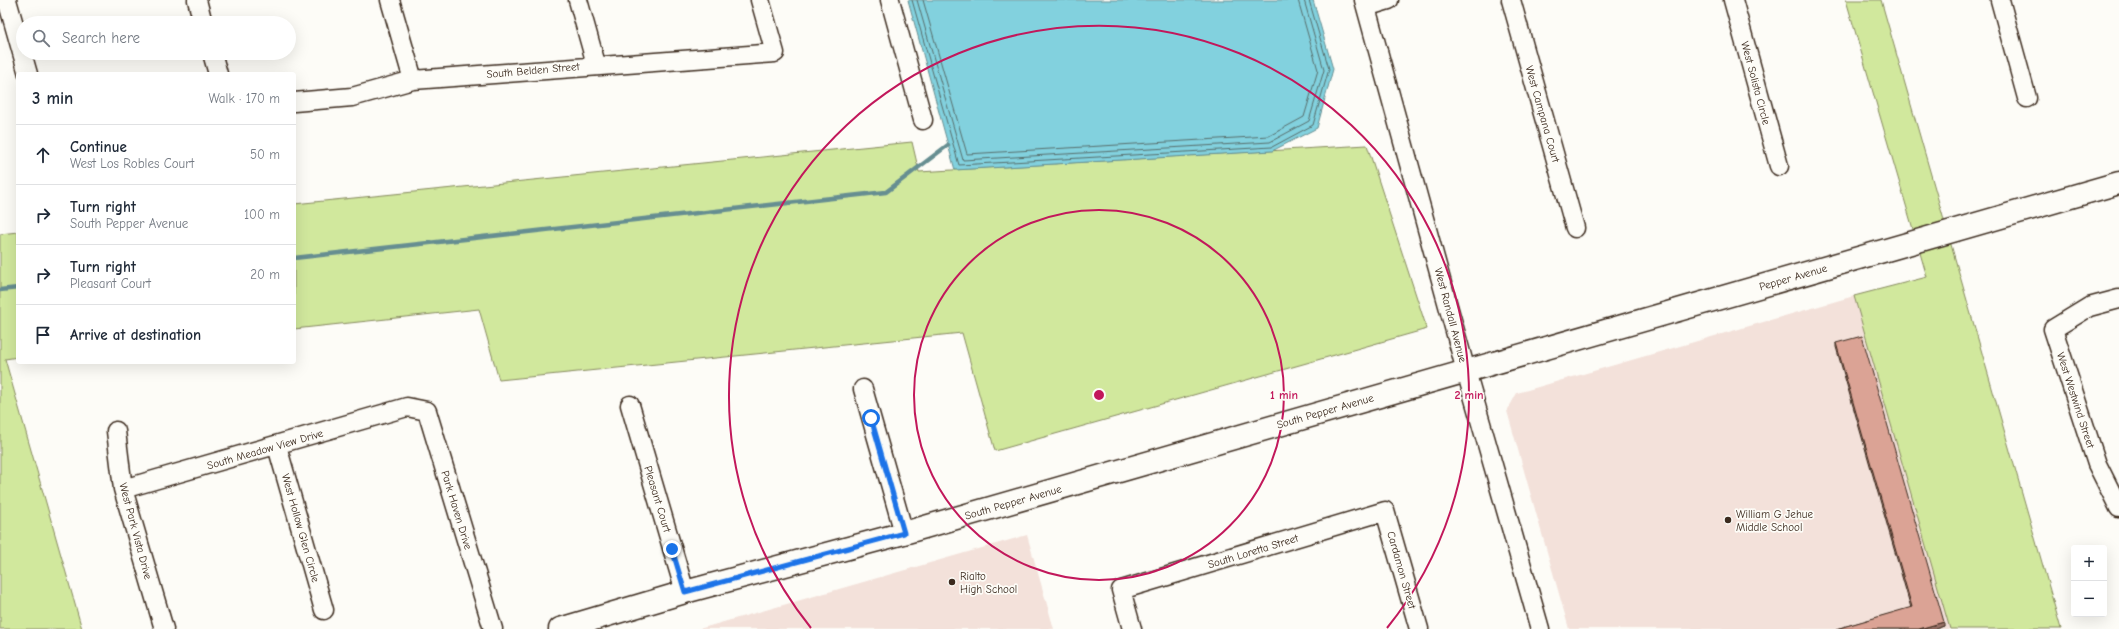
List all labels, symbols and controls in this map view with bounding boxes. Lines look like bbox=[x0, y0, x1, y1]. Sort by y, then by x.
search box bbox=[16, 16, 296, 60]
icon: search bbox=[30, 27, 52, 49]
text: Search here bbox=[62, 29, 140, 47]
street label: West Solista Circle bbox=[1738, 40, 1773, 127]
street label: South Belden Street bbox=[486, 60, 581, 81]
street label: West Campana Court bbox=[1523, 64, 1563, 165]
text: 3 min bbox=[32, 89, 73, 108]
text: Walk · 170 m bbox=[208, 91, 280, 106]
text: Continue bbox=[70, 138, 127, 156]
icon: ahead bbox=[32, 144, 54, 166]
text: 50 m bbox=[250, 147, 280, 162]
text: West Los Robles Court bbox=[70, 156, 194, 171]
text: Turn right bbox=[70, 198, 136, 216]
icon: right bbox=[32, 204, 54, 226]
text: 100 m bbox=[244, 207, 280, 222]
text: South Pepper Avenue bbox=[70, 216, 188, 231]
text: Turn right bbox=[70, 258, 136, 276]
street label: Pepper Avenue bbox=[1758, 261, 1829, 293]
icon: right bbox=[32, 264, 54, 286]
street label: West Randall Avenue bbox=[1432, 266, 1470, 364]
text: 20 m bbox=[250, 267, 280, 282]
text: Pleasant Court bbox=[70, 276, 151, 291]
icon: arrive bbox=[32, 324, 54, 346]
text: Arrive at destination bbox=[70, 326, 201, 344]
street label: West Westwind Street bbox=[2054, 351, 2097, 450]
centre of rings bbox=[1092, 388, 1106, 402]
text: 1 min bbox=[1270, 388, 1298, 402]
text: 2 min bbox=[1454, 388, 1484, 402]
street label: South Pepper Avenue bbox=[1275, 391, 1376, 432]
route start bbox=[862, 409, 880, 427]
street label: South Meadow View Drive bbox=[206, 427, 325, 472]
street label: Pleasant Court bbox=[641, 464, 674, 535]
street label: Park Haven Drive bbox=[438, 469, 475, 552]
street label: West Hollow Glen Circle bbox=[279, 472, 322, 584]
street label: West Park Vista Drive bbox=[116, 482, 155, 581]
street label: South Pepper Avenue bbox=[963, 482, 1064, 523]
place label: William G Jehue Middle School bbox=[1736, 508, 1813, 534]
marker: William G Jehue Middle School bbox=[1723, 515, 1733, 525]
street label: Cardamon Street bbox=[1384, 530, 1419, 611]
street label: South Loretta Street bbox=[1206, 531, 1301, 571]
route end bbox=[663, 540, 681, 558]
map controls bbox=[2071, 545, 2107, 617]
button: + bbox=[2071, 545, 2107, 581]
place label: Rialto High School bbox=[960, 570, 1017, 596]
marker: Rialto High School bbox=[947, 577, 957, 587]
button: − bbox=[2071, 581, 2107, 617]

